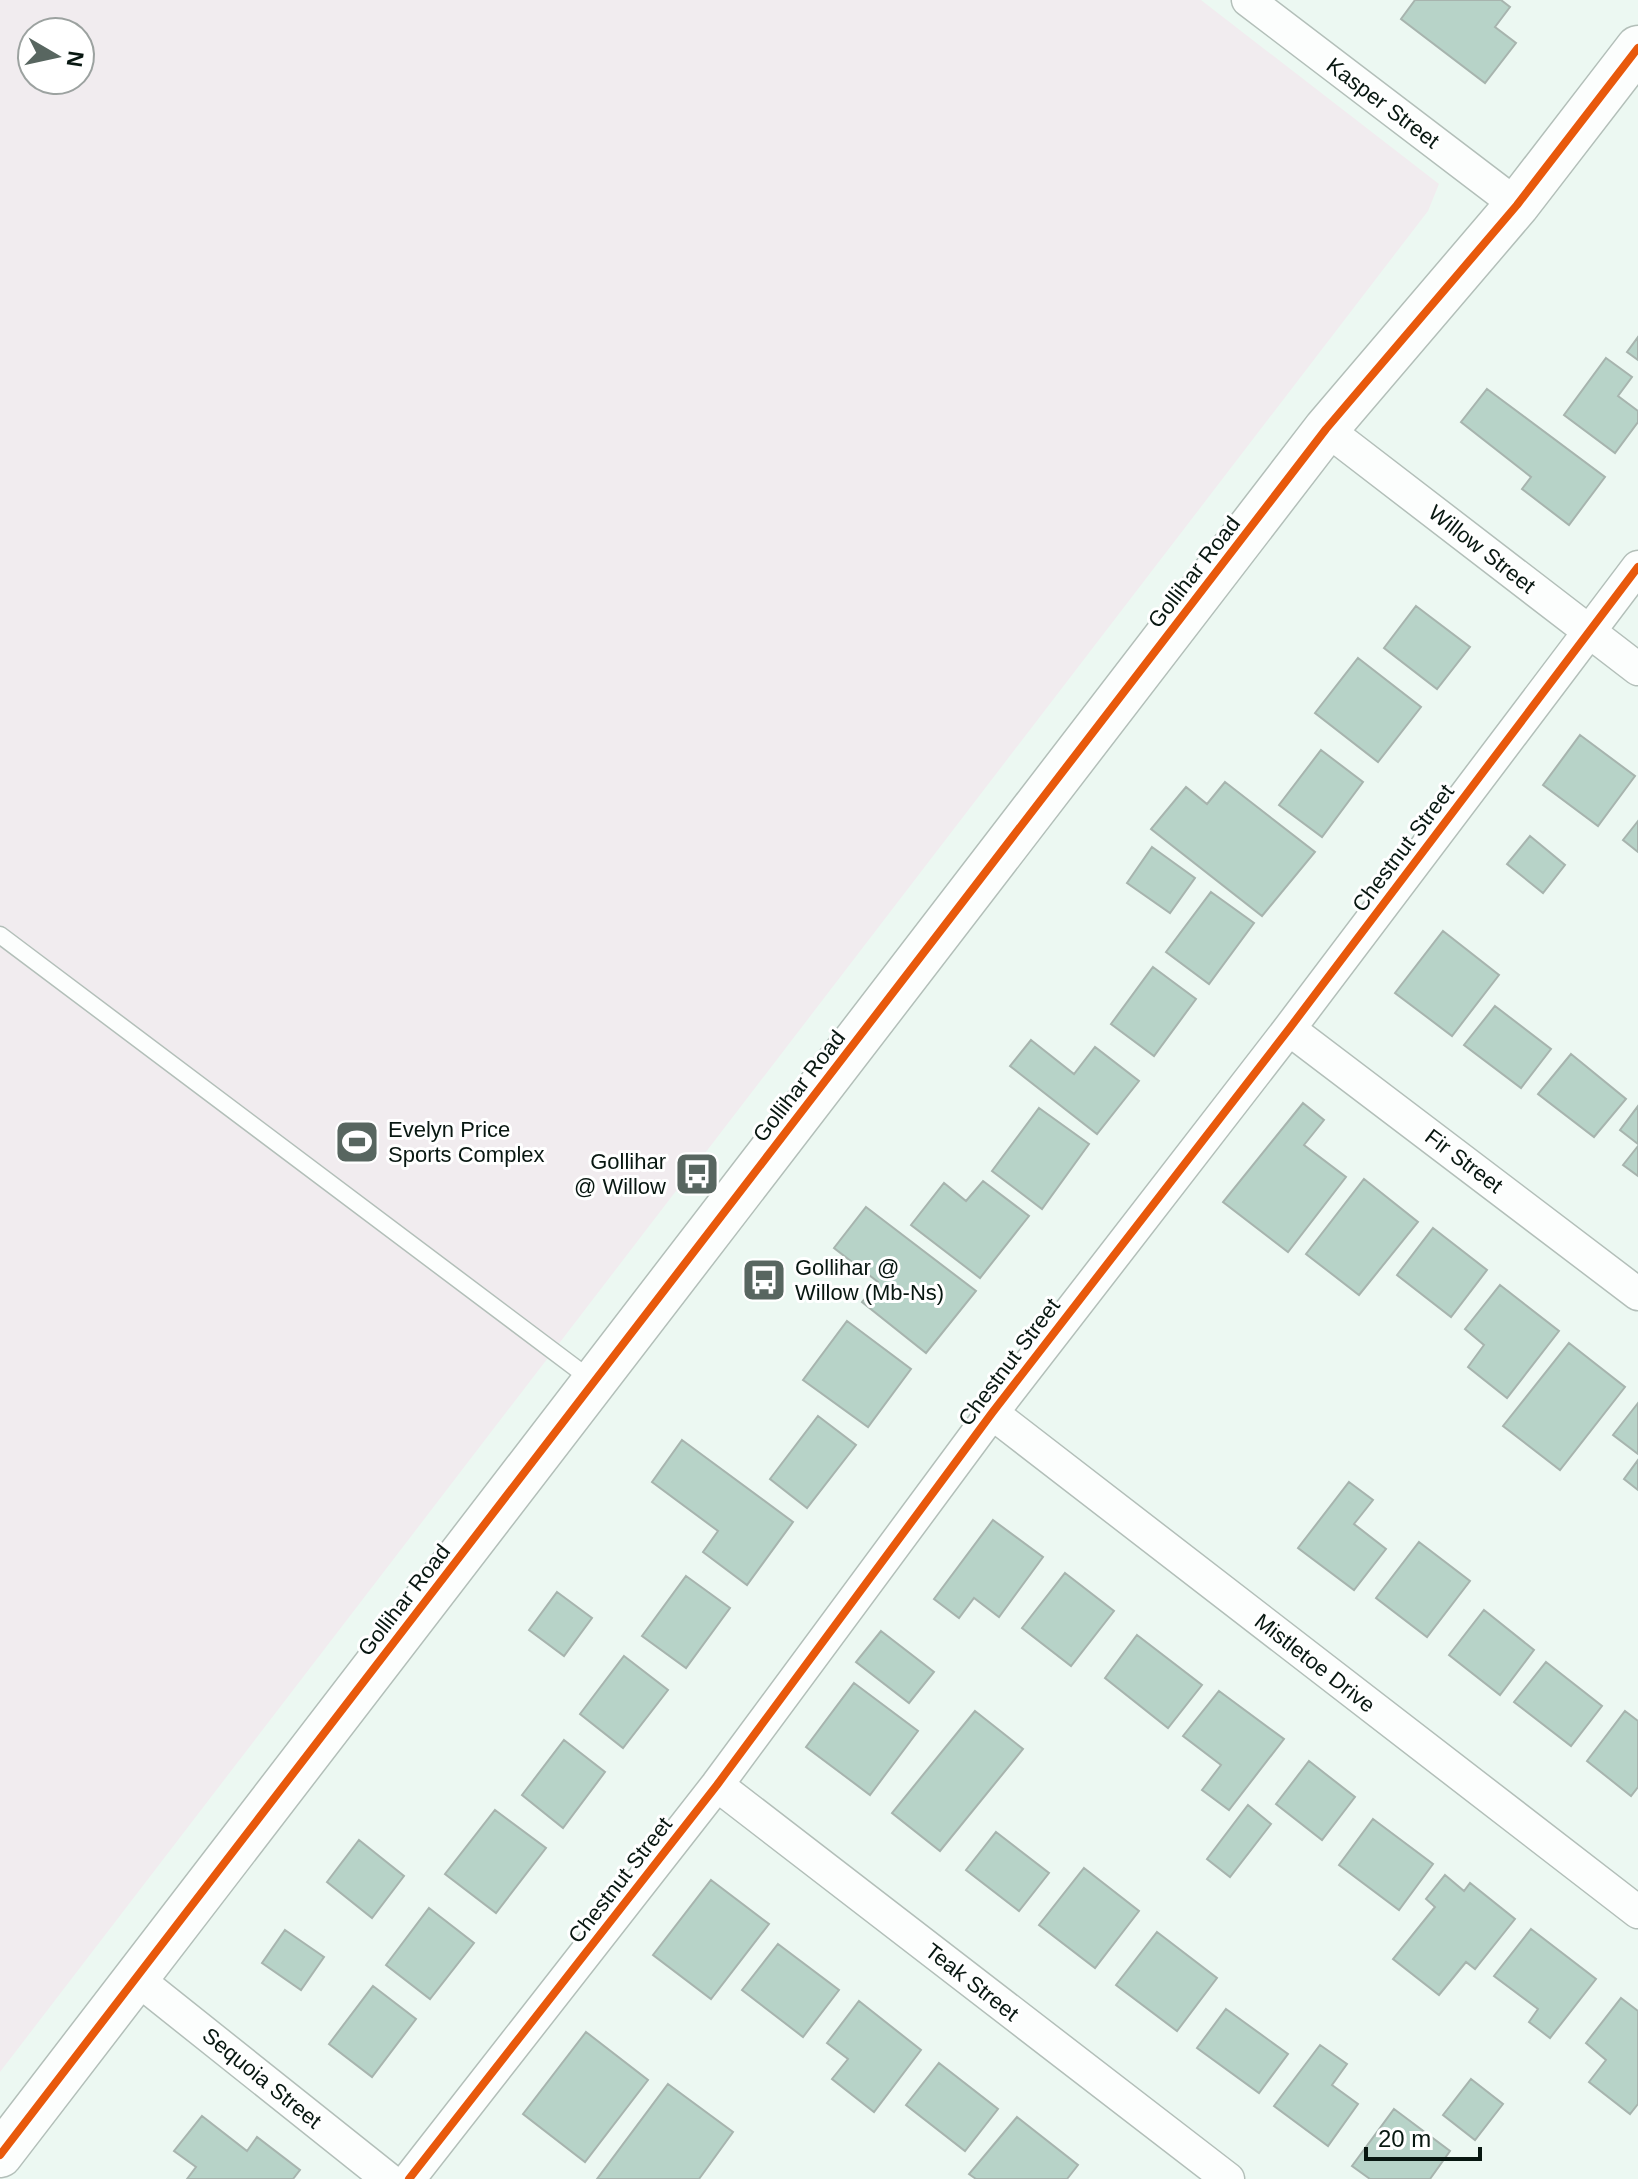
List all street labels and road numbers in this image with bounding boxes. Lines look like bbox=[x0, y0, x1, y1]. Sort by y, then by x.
street label: Kasper Street bbox=[1322, 53, 1444, 153]
street label: Willow Street bbox=[1424, 500, 1540, 598]
street label: Gollihar Road bbox=[1143, 511, 1245, 633]
street label: Chestnut Street bbox=[1347, 779, 1459, 917]
street label: Gollihar Road bbox=[748, 1025, 850, 1147]
street label: Fir Street bbox=[1420, 1124, 1508, 1198]
street label: Chestnut Street bbox=[953, 1293, 1065, 1431]
street label: Gollihar Road bbox=[353, 1539, 455, 1661]
street label: Mistletoe Drive bbox=[1250, 1608, 1380, 1718]
street label: Chestnut Street bbox=[563, 1812, 677, 1948]
street label: Teak Street bbox=[920, 1938, 1024, 2026]
street label: Sequoia Street bbox=[198, 2022, 326, 2134]

